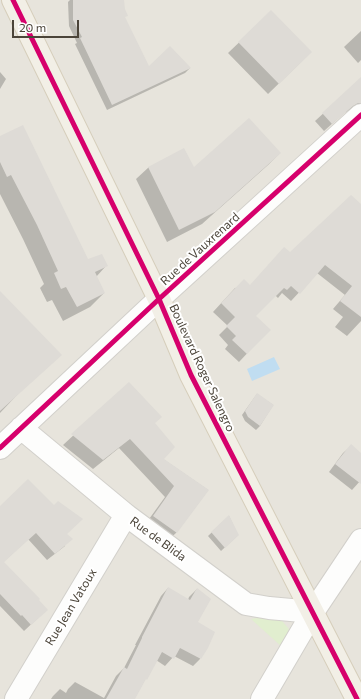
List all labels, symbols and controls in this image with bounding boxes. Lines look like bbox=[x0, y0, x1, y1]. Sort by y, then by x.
scale bar bbox=[14, 12, 81, 38]
text: 20 m bbox=[19, 20, 46, 34]
street label: Rue de Vauxrenard bbox=[157, 210, 243, 288]
street label: Boulevard Roger Salengro bbox=[166, 302, 238, 434]
street label: Rue de Blida bbox=[127, 514, 189, 564]
street label: Rue Jean Vatoux bbox=[42, 566, 100, 648]

